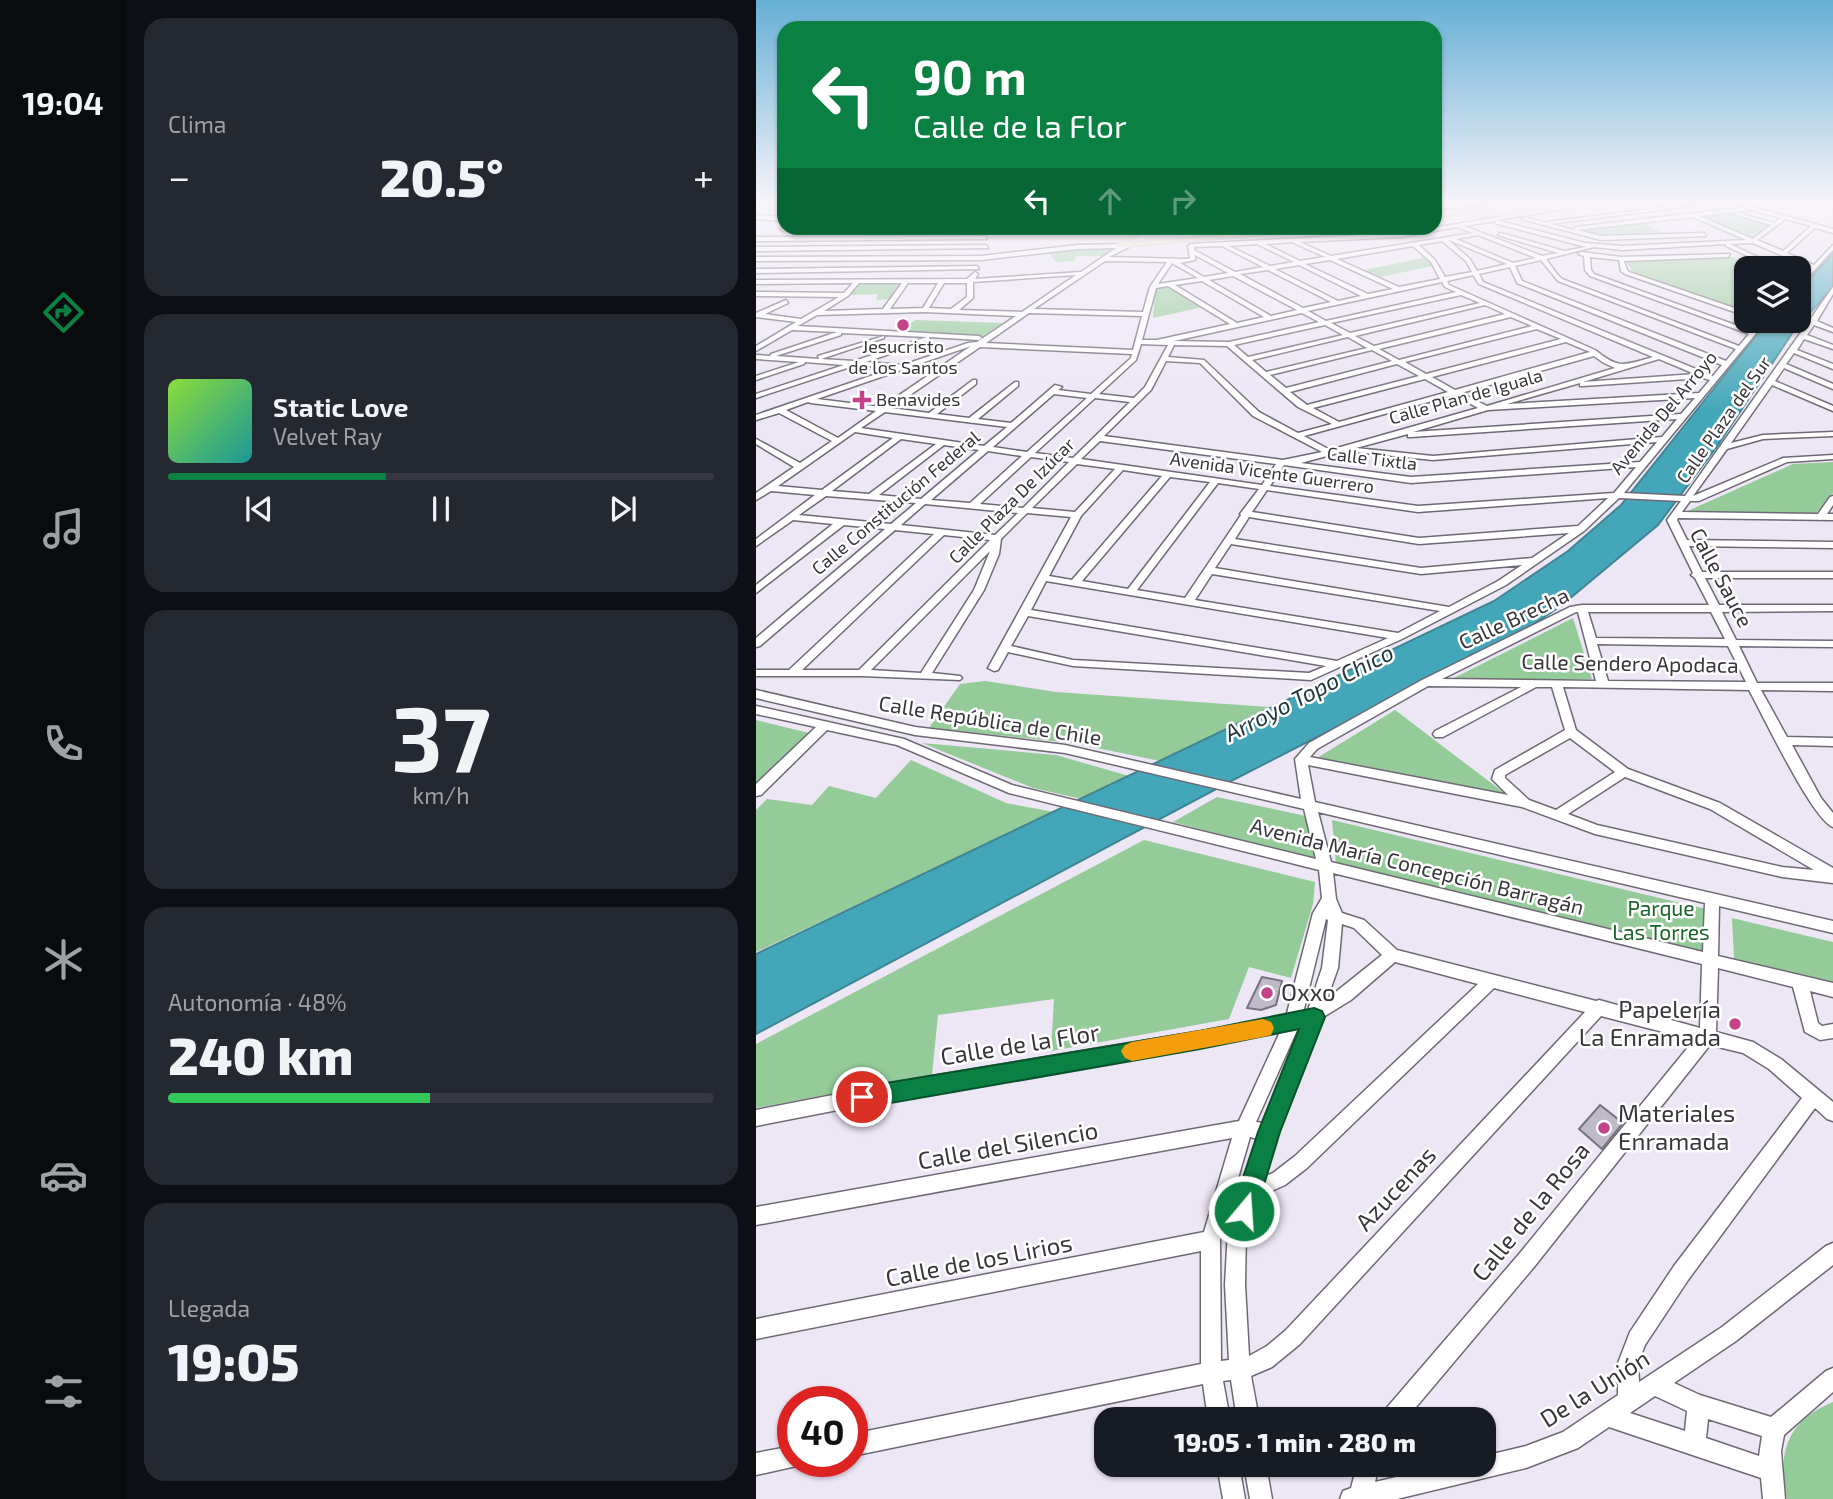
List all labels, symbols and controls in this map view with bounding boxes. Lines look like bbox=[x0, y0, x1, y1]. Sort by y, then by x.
text: 90 m bbox=[913, 46, 1027, 105]
icon: left bbox=[798, 49, 889, 140]
text: 19:04 bbox=[22, 83, 104, 121]
text: Calle de la Flor bbox=[913, 106, 1127, 144]
text: Clima bbox=[168, 110, 226, 138]
text: 20.5° bbox=[380, 145, 504, 207]
text: − bbox=[168, 153, 190, 199]
text: + bbox=[693, 153, 714, 199]
icon: left bbox=[1018, 182, 1056, 220]
icon: ahead bbox=[1091, 182, 1129, 220]
icon: right bbox=[1164, 182, 1202, 220]
map controls bbox=[1734, 256, 1811, 333]
button: layers bbox=[1734, 256, 1811, 333]
icon: directions bbox=[39, 288, 88, 337]
marker: Jesucristo de los Santos bbox=[895, 317, 911, 333]
place label: Jesucristo de los Santos bbox=[848, 335, 958, 378]
street label: Avenida Del Arroyo bbox=[1605, 346, 1721, 479]
street label: Calle Plaza del Sur bbox=[1671, 352, 1775, 487]
street label: Calle Plan de Iguala bbox=[1386, 364, 1545, 429]
place label: Benavides bbox=[876, 388, 960, 410]
text: Static Love bbox=[273, 391, 409, 422]
marker: Benavides bbox=[854, 392, 870, 408]
text: Velvet Ray bbox=[273, 422, 382, 450]
street label: Calle Constitución Federal bbox=[807, 425, 984, 579]
street label: Calle Plaza De Izúcar bbox=[944, 433, 1079, 568]
street label: Calle Tixtla bbox=[1326, 442, 1418, 474]
street label: Avenida Vicente Guerrero bbox=[1169, 447, 1376, 497]
icon: previous bbox=[240, 490, 278, 528]
icon: pause bbox=[422, 490, 460, 528]
icon: next bbox=[604, 490, 642, 528]
icon: music bbox=[39, 504, 88, 553]
street label: Calle Sauce bbox=[1686, 523, 1759, 631]
street label: Calle Brecha bbox=[1454, 581, 1572, 654]
water label: Arroyo Topo Chico bbox=[1218, 637, 1398, 747]
street label: Calle Sendero Apodaca bbox=[1521, 648, 1739, 677]
text: 37 bbox=[391, 681, 491, 790]
street label: Calle República de Chile bbox=[877, 690, 1103, 749]
icon: phone bbox=[39, 719, 88, 768]
text: km/h bbox=[412, 781, 470, 809]
street label: Avenida María Concepción Barragán bbox=[1248, 812, 1587, 919]
park label: Parque Las Torres bbox=[1612, 895, 1710, 944]
icon: climate bbox=[39, 935, 88, 984]
place label: Oxxo bbox=[1281, 977, 1336, 1006]
marker: Oxxo bbox=[1259, 985, 1275, 1001]
text: Autonomía · 48% bbox=[168, 988, 347, 1016]
place label: Papelería La Enramada bbox=[1579, 994, 1721, 1051]
marker: Papelería La Enramada bbox=[1727, 1016, 1743, 1032]
street label: Calle de la Flor bbox=[938, 1017, 1102, 1070]
text: 240 km bbox=[168, 1023, 354, 1085]
pin bbox=[832, 1067, 892, 1127]
icon: arrive bbox=[843, 1078, 881, 1116]
place label: Materiales Enramada bbox=[1618, 1098, 1735, 1155]
street label: Calle del Silencio bbox=[915, 1114, 1100, 1175]
marker: Materiales Enramada bbox=[1596, 1120, 1612, 1136]
street label: Calle de la Rosa bbox=[1465, 1136, 1595, 1287]
street label: Azucenas bbox=[1349, 1140, 1441, 1236]
icon: car bbox=[39, 1151, 88, 1200]
position arrow bbox=[1207, 1174, 1281, 1248]
street label: Calle de los Lirios bbox=[883, 1227, 1074, 1292]
text: Llegada bbox=[168, 1294, 250, 1322]
text: 19:05 bbox=[168, 1329, 299, 1391]
street label: De la Unión bbox=[1534, 1343, 1654, 1433]
icon: filters bbox=[39, 1367, 88, 1416]
speed limit sign: 40 bbox=[777, 1386, 868, 1477]
text: 19:05 · 1 min · 280 m bbox=[1174, 1426, 1416, 1457]

